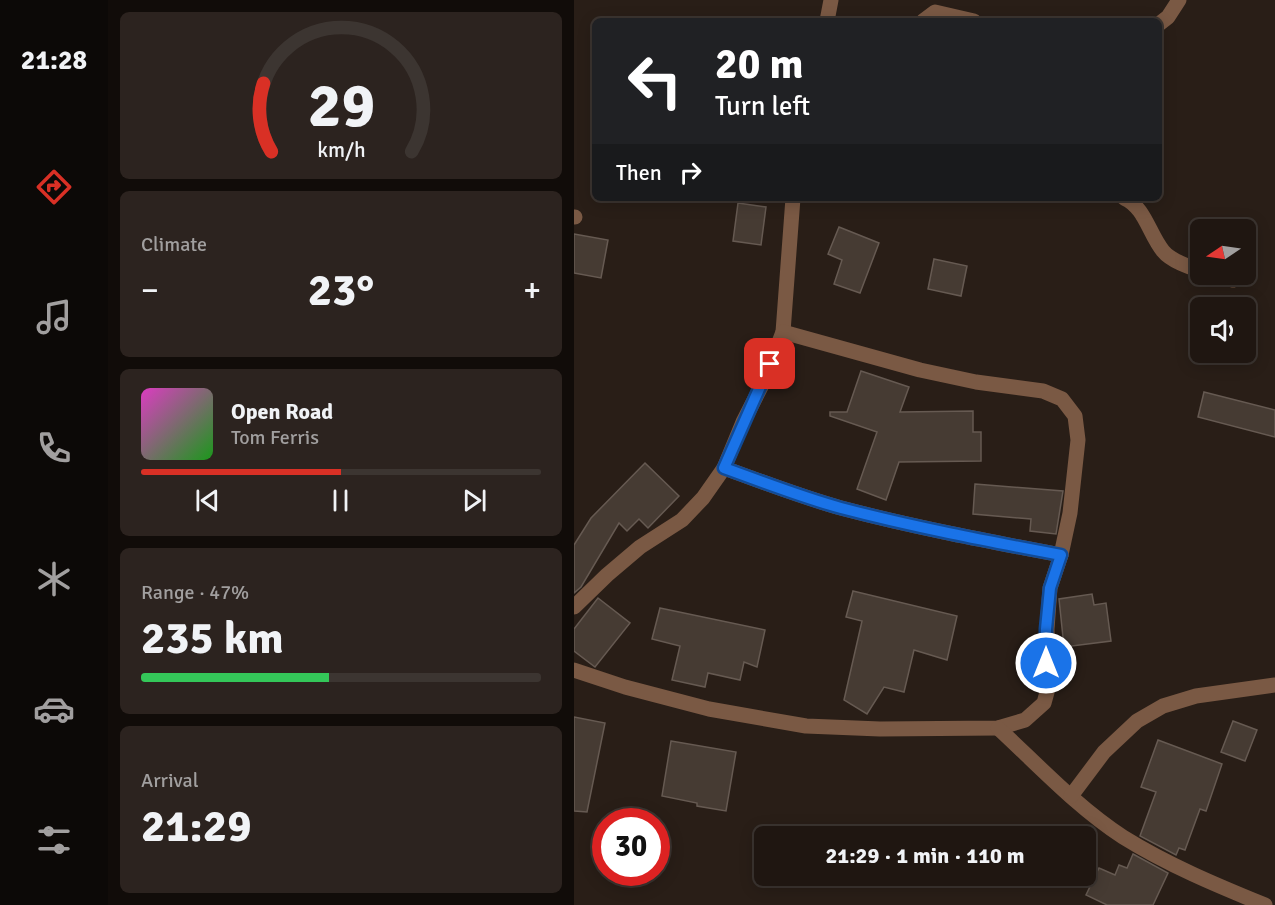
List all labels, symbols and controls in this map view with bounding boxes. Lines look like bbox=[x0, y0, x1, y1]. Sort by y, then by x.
text: 20 m bbox=[715, 39, 804, 90]
icon: left bbox=[616, 42, 694, 120]
text: 21:28 bbox=[21, 44, 87, 77]
text: 29 bbox=[307, 67, 375, 144]
text: Turn left bbox=[715, 90, 810, 123]
text: km/h bbox=[317, 138, 365, 164]
icon: right bbox=[674, 156, 707, 189]
text: Then bbox=[616, 159, 662, 186]
icon: directions bbox=[33, 166, 75, 208]
north arrow bbox=[1190, 219, 1256, 285]
map controls bbox=[1190, 219, 1256, 363]
text: Climate bbox=[141, 232, 207, 257]
text: 23° bbox=[308, 263, 374, 318]
text: − bbox=[141, 270, 159, 311]
text: + bbox=[523, 270, 541, 311]
icon: music bbox=[33, 296, 75, 338]
button: sound bbox=[1190, 297, 1256, 363]
pin bbox=[744, 338, 795, 389]
icon: arrive bbox=[753, 347, 786, 380]
text: Open Road bbox=[231, 398, 333, 425]
text: Tom Ferris bbox=[231, 425, 319, 450]
icon: phone bbox=[33, 427, 75, 469]
icon: previous bbox=[191, 484, 224, 517]
icon: pause bbox=[324, 484, 357, 517]
icon: next bbox=[458, 484, 491, 517]
icon: climate bbox=[33, 558, 75, 600]
text: Range · 47% bbox=[141, 580, 249, 605]
text: 235 km bbox=[141, 611, 284, 666]
position arrow bbox=[1014, 631, 1078, 695]
icon: car bbox=[33, 688, 75, 730]
text: Arrival bbox=[141, 768, 199, 793]
text: 21:29 bbox=[141, 799, 251, 854]
speed limit sign: 30 bbox=[592, 808, 670, 886]
icon: filters bbox=[33, 819, 75, 861]
text: 21:29 · 1 min · 110 m bbox=[825, 842, 1025, 869]

